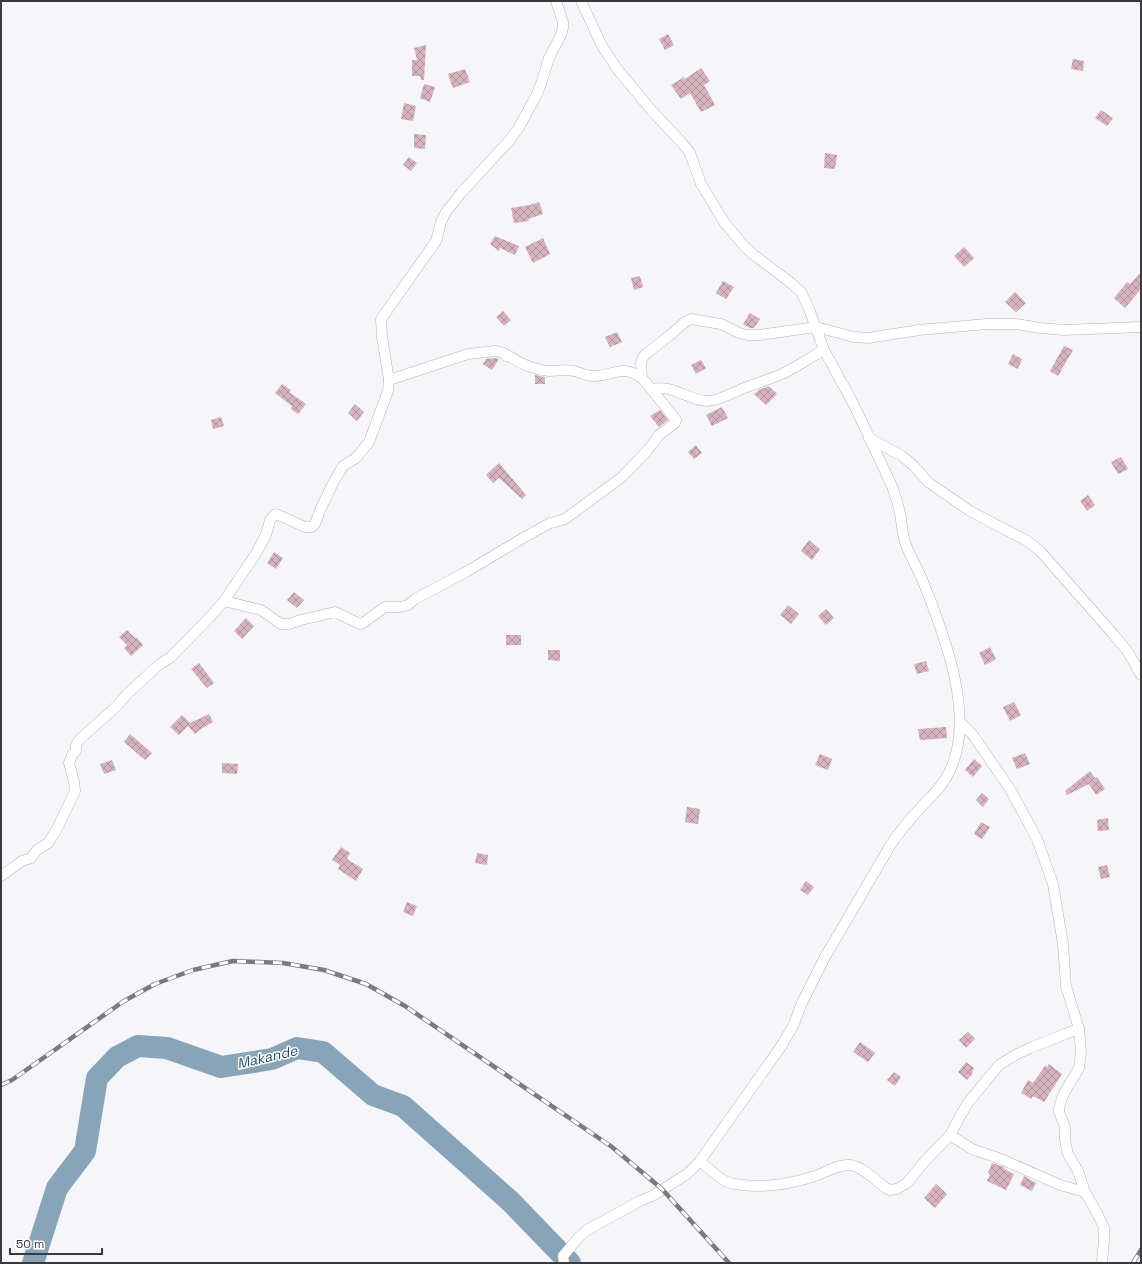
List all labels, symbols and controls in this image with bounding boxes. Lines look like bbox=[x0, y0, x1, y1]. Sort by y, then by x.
water label: Makande bbox=[235, 1041, 300, 1073]
scale bar bbox=[10, 1230, 102, 1256]
text: 50 m bbox=[16, 1236, 44, 1252]

